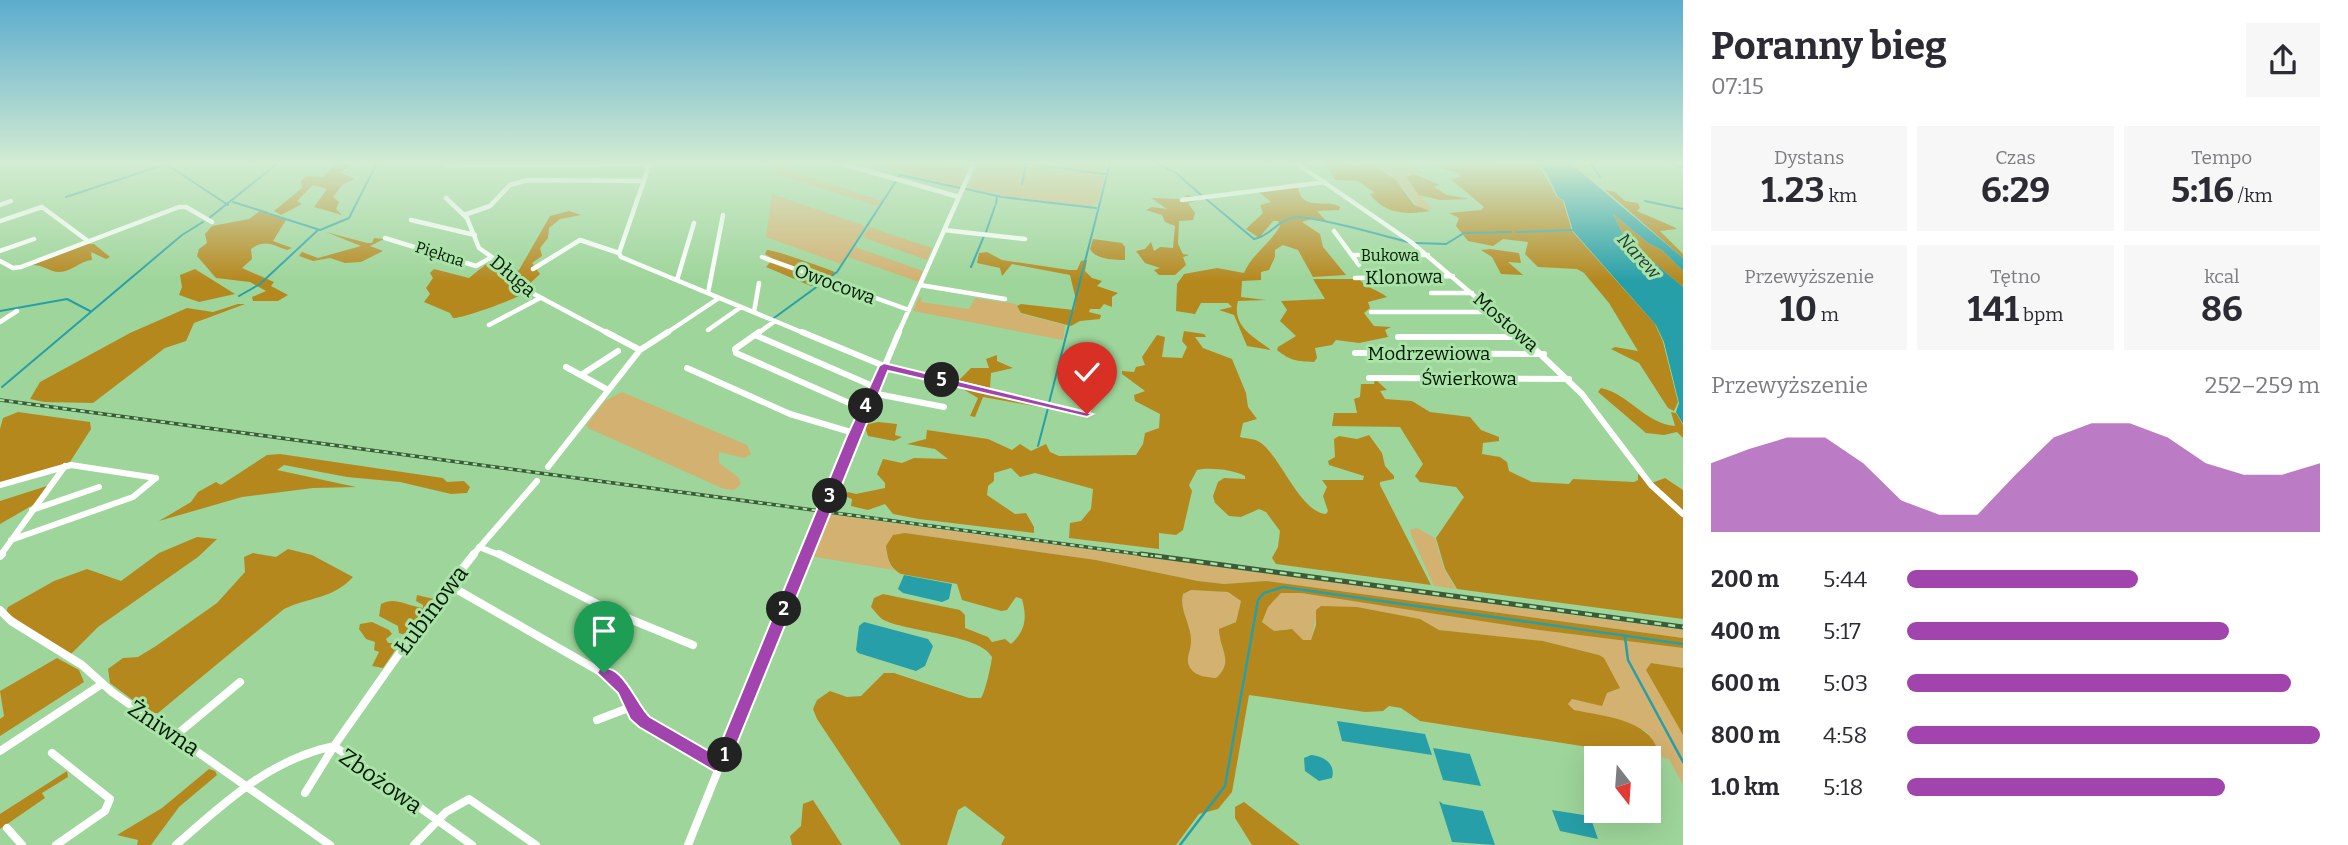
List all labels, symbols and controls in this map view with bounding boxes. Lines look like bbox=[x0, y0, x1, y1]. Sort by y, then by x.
text: Poranny bieg bbox=[1711, 23, 1947, 69]
button: share bbox=[2246, 23, 2320, 97]
text: 07:15 bbox=[1711, 72, 1764, 100]
text: Dystans bbox=[1774, 146, 1844, 169]
text: Czas bbox=[1995, 146, 2036, 169]
text: Tempo bbox=[2191, 146, 2252, 169]
text: 1.23 bbox=[1761, 169, 1825, 211]
text: 6:29 bbox=[1981, 169, 2050, 211]
text: 5:16 bbox=[2171, 169, 2234, 211]
text: km bbox=[1825, 184, 1857, 207]
text: /km bbox=[2234, 184, 2273, 207]
water label: Narew bbox=[1613, 229, 1666, 284]
street label: Piękna bbox=[413, 237, 467, 271]
street label: Bukowa bbox=[1361, 246, 1420, 265]
street label: Długa bbox=[485, 250, 541, 302]
street label: Owocowa bbox=[791, 259, 879, 310]
street label: Klonowa bbox=[1365, 265, 1444, 289]
text: Przewyższenie bbox=[1744, 265, 1874, 288]
text: Tętno bbox=[1990, 265, 2041, 288]
text: kcal bbox=[2204, 265, 2240, 288]
street label: Mostowa bbox=[1469, 287, 1544, 357]
text: 10 bbox=[1780, 288, 1817, 330]
text: 141 bbox=[1968, 288, 2019, 330]
text: 86 bbox=[2201, 288, 2243, 330]
text: m bbox=[1817, 303, 1839, 326]
text: bpm bbox=[2019, 303, 2063, 326]
pin bbox=[1057, 342, 1117, 414]
street label: Modrzewiowa bbox=[1368, 342, 1491, 365]
icon: check bbox=[1068, 353, 1106, 391]
pin: 5 bbox=[925, 362, 960, 398]
street label: Świerkowa bbox=[1421, 367, 1517, 390]
text: 5 bbox=[936, 368, 947, 391]
text: Przewyższenie bbox=[1711, 371, 1868, 399]
text: 252–259 m bbox=[2205, 371, 2320, 399]
pin: 4 bbox=[848, 388, 884, 424]
text: 4 bbox=[860, 394, 871, 417]
pin: 3 bbox=[812, 478, 848, 514]
text: 3 bbox=[824, 484, 835, 507]
street label: Łubinowa bbox=[388, 559, 474, 660]
text: 200 m bbox=[1711, 565, 1779, 593]
text: 5:44 bbox=[1823, 565, 1867, 593]
pin: 2 bbox=[766, 592, 802, 626]
text: 2 bbox=[778, 597, 789, 620]
pin bbox=[574, 601, 634, 673]
icon: arrive bbox=[585, 612, 623, 650]
text: 400 m bbox=[1711, 617, 1780, 645]
text: 5:17 bbox=[1823, 617, 1861, 645]
text: 600 m bbox=[1711, 669, 1780, 697]
text: 5:03 bbox=[1823, 669, 1868, 697]
street label: Żniwna bbox=[123, 694, 205, 762]
text: 800 m bbox=[1711, 721, 1780, 749]
text: 4:58 bbox=[1823, 721, 1867, 749]
pin: 1 bbox=[708, 738, 742, 772]
street label: Zbożowa bbox=[334, 742, 428, 820]
text: 1 bbox=[720, 743, 729, 766]
north arrow bbox=[1584, 746, 1661, 822]
map controls bbox=[1584, 746, 1661, 823]
text: 1.0 km bbox=[1711, 773, 1780, 801]
text: 5:18 bbox=[1823, 773, 1863, 801]

